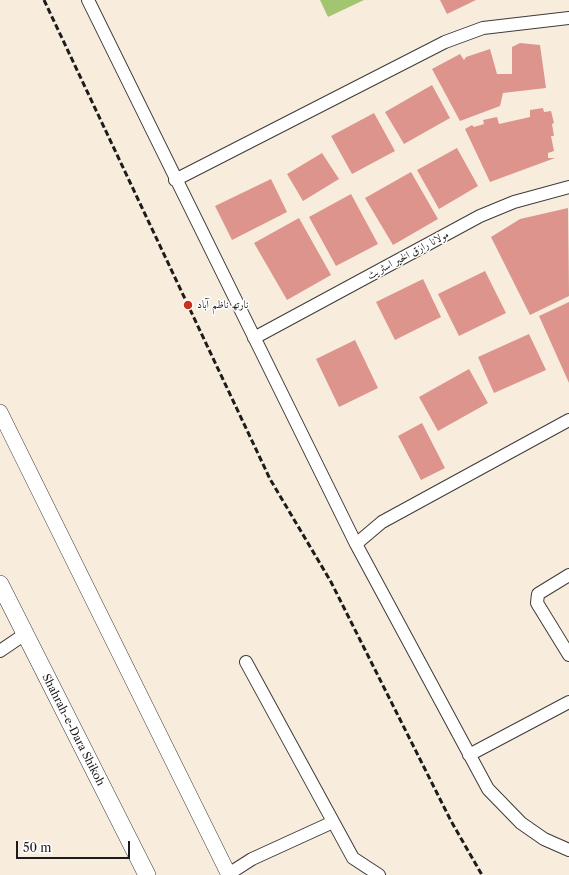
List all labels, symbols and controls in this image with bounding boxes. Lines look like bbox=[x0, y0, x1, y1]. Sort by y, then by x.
street label: مولانا رازق الخیر اسٹریٹ bbox=[365, 228, 451, 282]
place label: نارتھ ناظم آباد bbox=[197, 298, 248, 312]
marker: نارتھ ناظم آباد bbox=[182, 299, 194, 311]
street label: Shahrah-e-Dara Shikoh bbox=[39, 672, 107, 788]
scale bar bbox=[18, 833, 132, 859]
text: 50 m bbox=[23, 840, 52, 855]

